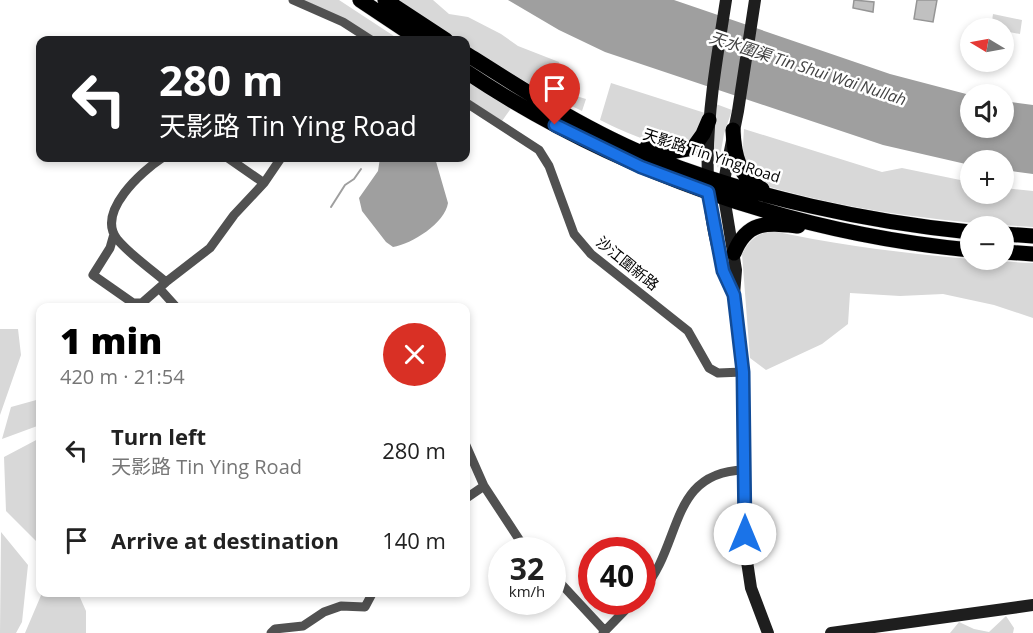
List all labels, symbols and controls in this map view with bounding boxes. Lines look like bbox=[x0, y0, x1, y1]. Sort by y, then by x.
north arrow bbox=[960, 18, 1014, 72]
map controls bbox=[960, 18, 1014, 270]
water label: 天水圍渠 Tin Shui Wai Nullah bbox=[707, 26, 909, 110]
text: 280 m bbox=[159, 51, 283, 108]
icon: left bbox=[60, 60, 138, 138]
pin bbox=[529, 63, 580, 125]
icon: arrive bbox=[538, 72, 571, 105]
button: sound bbox=[960, 84, 1014, 138]
text: 天影路 Tin Ying Road bbox=[159, 107, 417, 144]
street label: 天影路 Tin Ying Road bbox=[641, 123, 783, 187]
button: + bbox=[960, 150, 1014, 204]
button: − bbox=[960, 216, 1014, 270]
street label: 沙江圍新路 bbox=[593, 232, 663, 294]
text: 1 min bbox=[60, 316, 162, 365]
button: close bbox=[383, 323, 446, 386]
text: 420 m · 21:54 bbox=[60, 363, 185, 390]
text: Turn left bbox=[111, 421, 206, 451]
icon: left bbox=[60, 434, 93, 467]
text: 280 m bbox=[382, 435, 446, 465]
text: 天影路 Tin Ying Road bbox=[111, 453, 302, 480]
position arrow bbox=[713, 502, 777, 566]
icon: arrive bbox=[60, 524, 93, 557]
text: Arrive at destination bbox=[111, 525, 339, 555]
text: 140 m bbox=[382, 525, 446, 555]
speed limit sign: 40 bbox=[578, 537, 656, 615]
text: 32 bbox=[510, 548, 544, 589]
text: km/h bbox=[509, 581, 545, 601]

